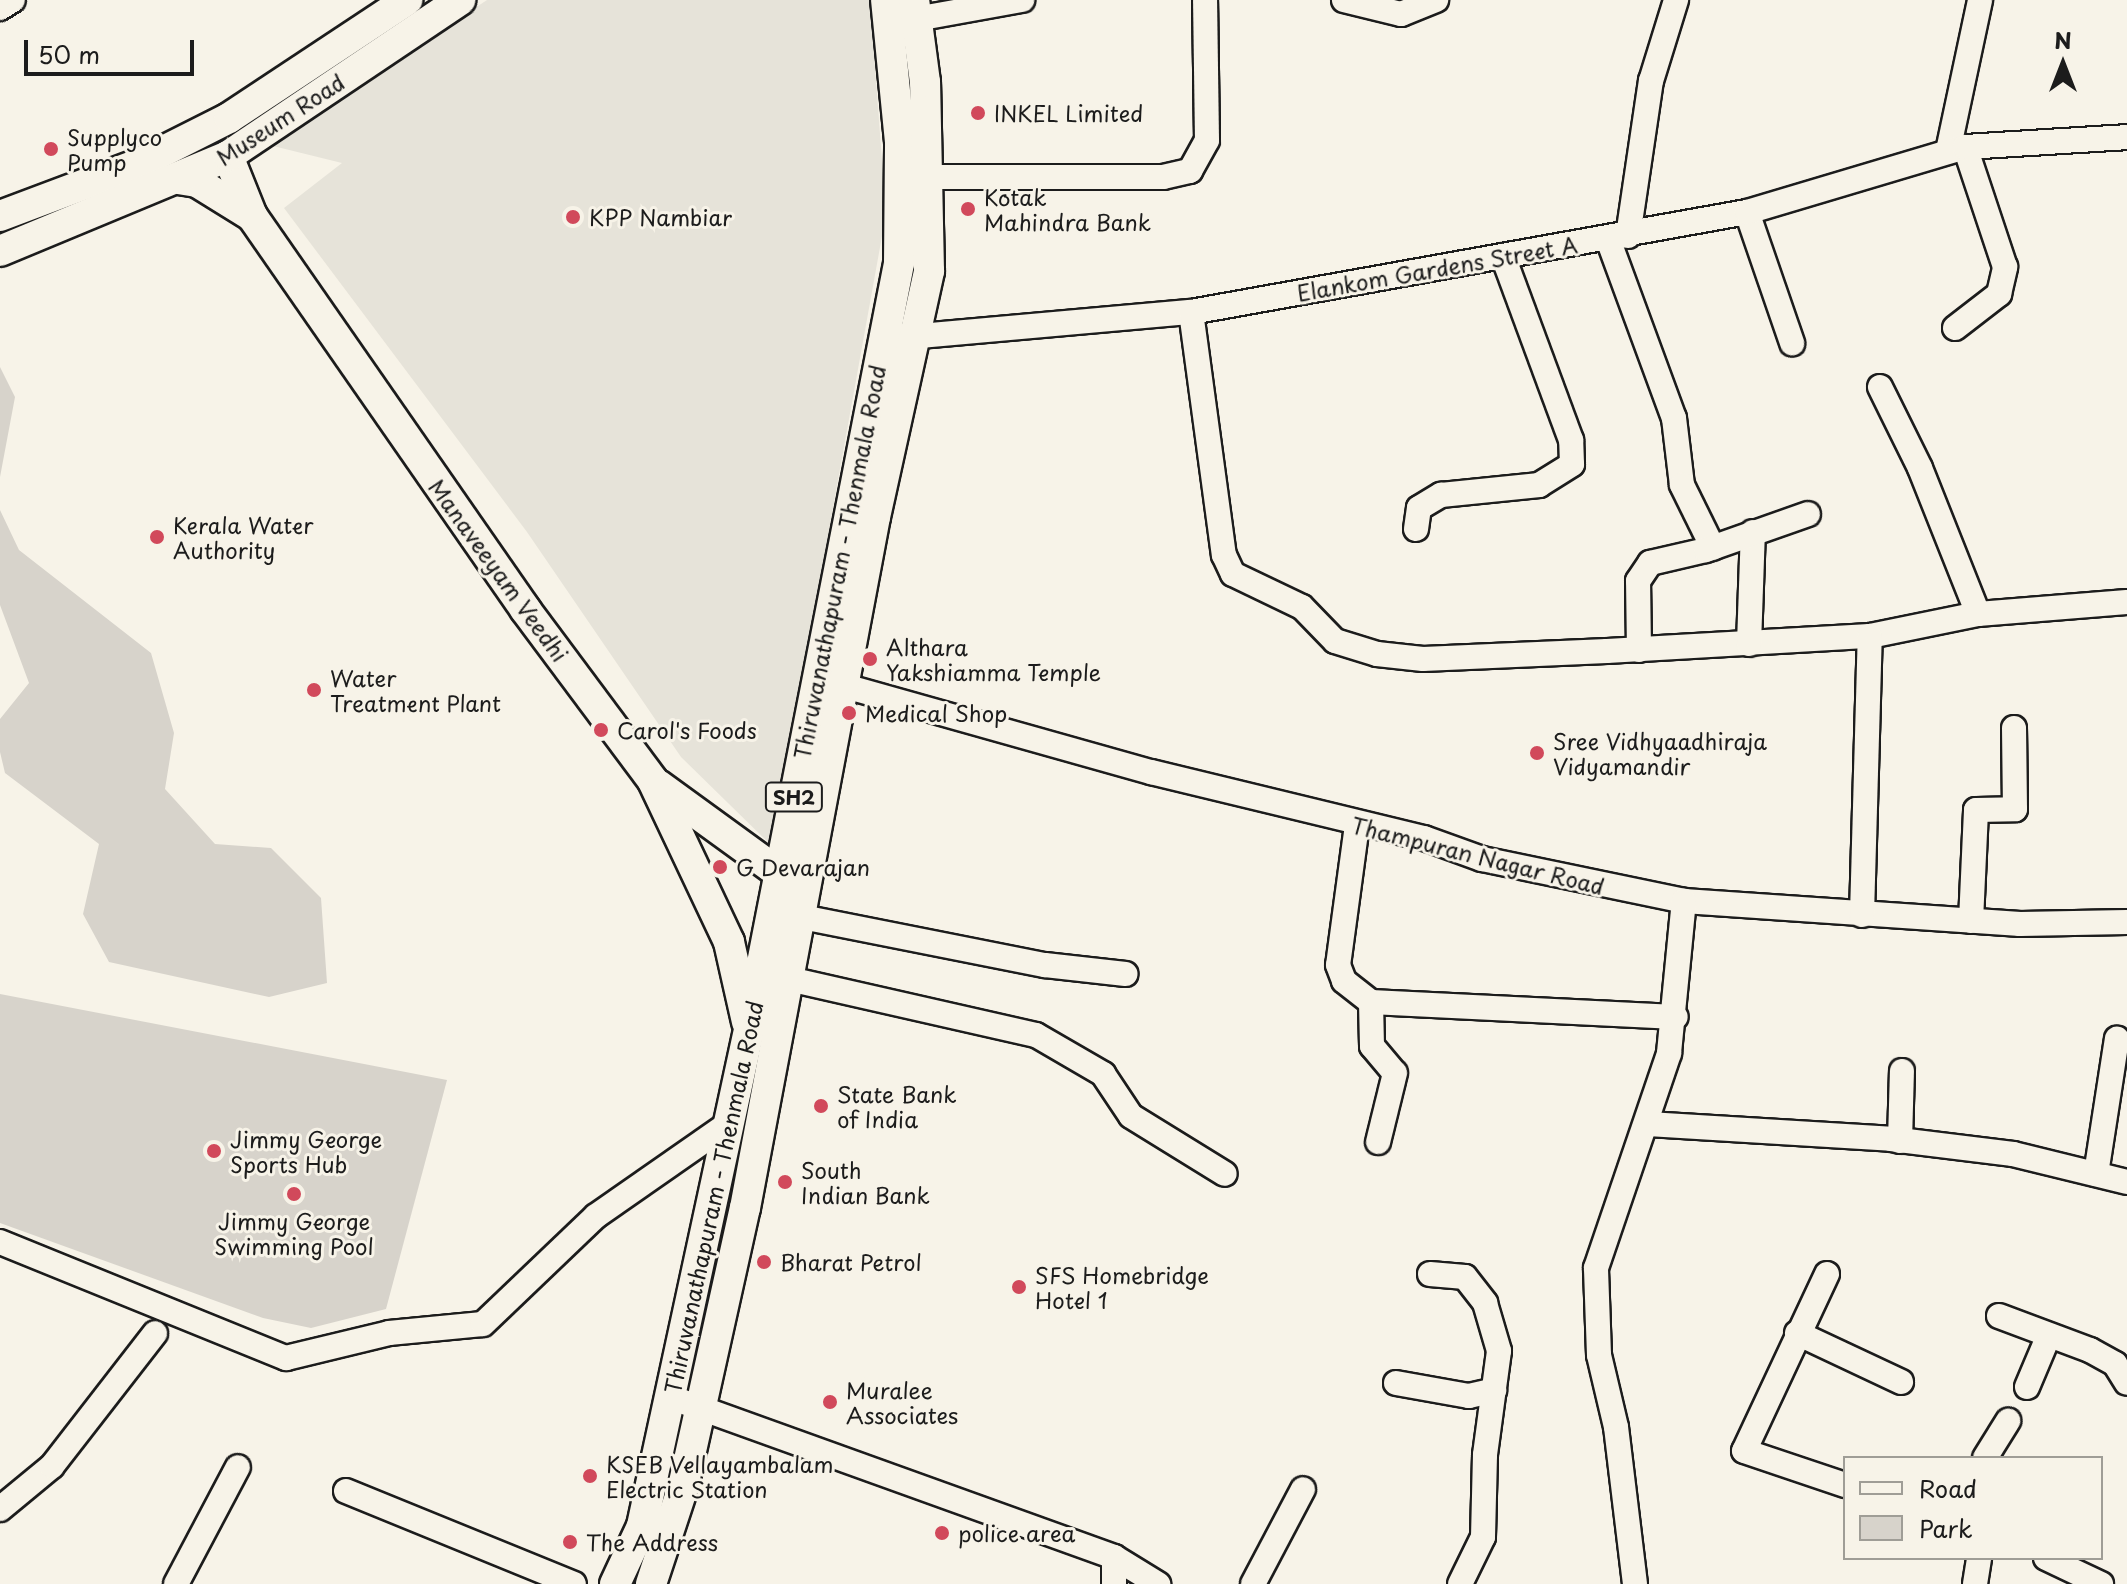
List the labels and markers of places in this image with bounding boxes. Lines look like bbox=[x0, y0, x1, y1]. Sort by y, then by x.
place label: INKEL Limited bbox=[994, 100, 1144, 126]
marker: INKEL Limited bbox=[969, 104, 987, 122]
place label: Supplyco Pump bbox=[67, 123, 162, 174]
marker: Supplyco Pump bbox=[42, 140, 60, 158]
place label: Kotak Mahindra Bank bbox=[984, 183, 1150, 234]
marker: Kotak Mahindra Bank bbox=[959, 200, 977, 218]
place label: KPP Nambiar bbox=[589, 204, 731, 230]
marker: KPP Nambiar bbox=[564, 208, 582, 226]
place label: Kerala Water Authority bbox=[173, 511, 315, 562]
marker: Kerala Water Authority bbox=[148, 528, 166, 546]
place label: Althara Yakshiamma Temple bbox=[886, 633, 1102, 684]
marker: Althara Yakshiamma Temple bbox=[861, 650, 879, 668]
place label: Water Treatment Plant bbox=[330, 664, 502, 716]
marker: Water Treatment Plant bbox=[305, 681, 323, 699]
place label: Medical Shop bbox=[865, 700, 1007, 726]
marker: Medical Shop bbox=[840, 704, 858, 722]
place label: Carol's Foods bbox=[617, 717, 757, 743]
marker: Carol's Foods bbox=[592, 721, 610, 739]
place label: Sree Vidhyaadhiraja Vidyamandir bbox=[1553, 727, 1769, 778]
marker: Sree Vidhyaadhiraja Vidyamandir bbox=[1528, 744, 1546, 762]
place label: G Devarajan bbox=[736, 854, 870, 880]
marker: G Devarajan bbox=[711, 858, 729, 876]
place label: State Bank of India bbox=[837, 1080, 956, 1132]
marker: State Bank of India bbox=[812, 1097, 830, 1115]
place label: Jimmy George Sports Hub bbox=[230, 1125, 385, 1176]
marker: Jimmy George Sports Hub bbox=[205, 1142, 223, 1160]
place label: South Indian Bank bbox=[801, 1156, 930, 1208]
marker: South Indian Bank bbox=[776, 1173, 794, 1191]
marker: Jimmy George Swimming Pool bbox=[285, 1185, 303, 1203]
place label: Jimmy George Swimming Pool bbox=[214, 1207, 374, 1258]
place label: Bharat Petrol bbox=[780, 1249, 922, 1275]
marker: Bharat Petrol bbox=[755, 1253, 773, 1271]
place label: SFS Homebridge Hotel 1 bbox=[1035, 1261, 1208, 1312]
marker: SFS Homebridge Hotel 1 bbox=[1010, 1278, 1028, 1296]
place label: Muralee Associates bbox=[846, 1376, 958, 1428]
marker: Muralee Associates bbox=[821, 1393, 839, 1411]
place label: KSEB Vellayambalam Electric Station bbox=[606, 1450, 833, 1502]
marker: KSEB Vellayambalam Electric Station bbox=[581, 1467, 599, 1485]
place label: police area bbox=[958, 1520, 1075, 1546]
marker: police area bbox=[933, 1524, 951, 1542]
place label: The Address bbox=[586, 1529, 718, 1555]
marker: The Address bbox=[561, 1533, 579, 1551]

